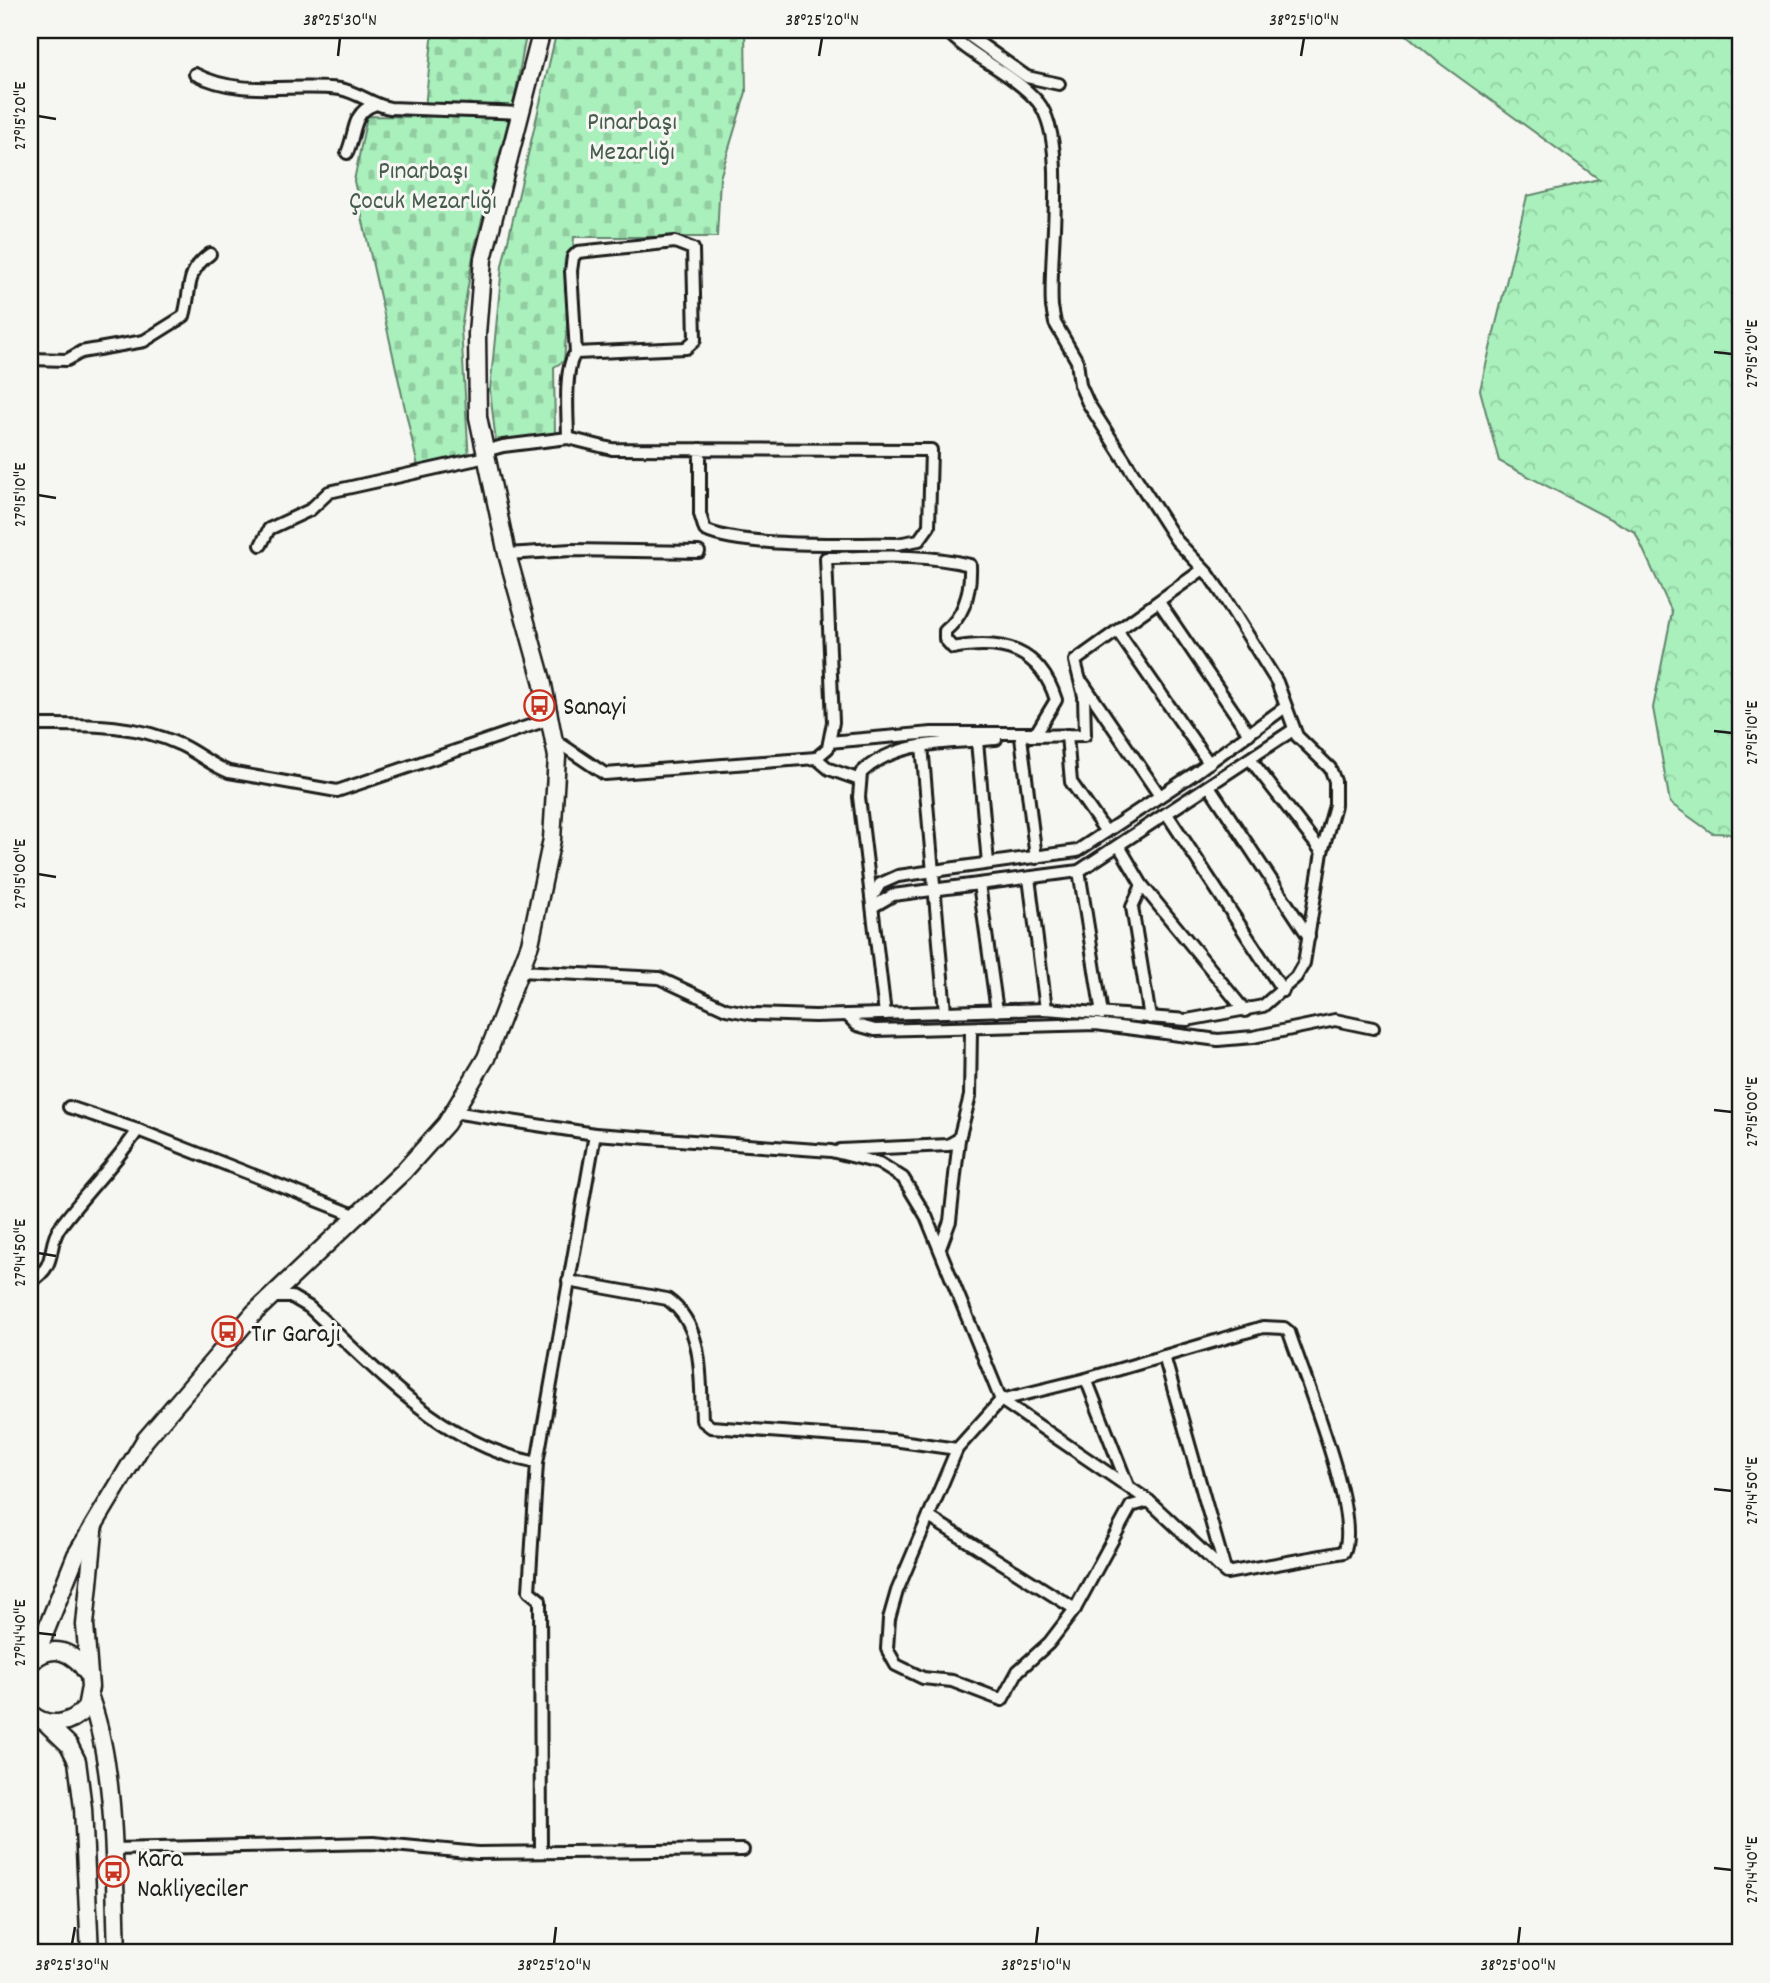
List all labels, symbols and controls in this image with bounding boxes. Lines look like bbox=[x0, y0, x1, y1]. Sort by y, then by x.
text: 38°25'30"N bbox=[303, 9, 377, 34]
text: 38°25'20"N bbox=[785, 9, 859, 34]
text: 38°25'10"N bbox=[1269, 9, 1339, 34]
text: 27°15'20"E bbox=[9, 82, 34, 150]
park label: Pınarbaşı Mezarlığı bbox=[587, 105, 677, 172]
park label: Pınarbaşı Çocuk Mezarlığı bbox=[349, 154, 497, 221]
text: 27°15'20"E bbox=[1741, 320, 1766, 388]
text: 27°15'10"E bbox=[9, 463, 34, 527]
bus stop icon: Sanayi bbox=[523, 688, 557, 722]
place label: Sanayi bbox=[563, 690, 626, 727]
text: 27°15'10"E bbox=[1741, 701, 1766, 765]
text: 27°15'00"E bbox=[9, 839, 34, 909]
text: 27°15'00"E bbox=[1741, 1077, 1766, 1147]
text: 27°14'50"E bbox=[9, 1219, 34, 1287]
bus stop icon: Tır Garajı bbox=[211, 1315, 245, 1349]
place label: Tır Garajı bbox=[251, 1317, 341, 1354]
text: 27°14'50"E bbox=[1741, 1457, 1766, 1525]
text: 27°14'40"E bbox=[9, 1599, 34, 1667]
text: 27°14'40"E bbox=[1741, 1836, 1766, 1904]
place label: Kara Nakliyeciler bbox=[137, 1842, 248, 1909]
bus stop icon: Kara Nakliyeciler bbox=[97, 1855, 131, 1889]
text: 38°25'30"N bbox=[35, 1954, 109, 1979]
text: 38°25'20"N bbox=[517, 1954, 591, 1979]
text: 38°25'10"N bbox=[1001, 1954, 1071, 1979]
text: 38°25'00"N bbox=[1480, 1954, 1556, 1979]

